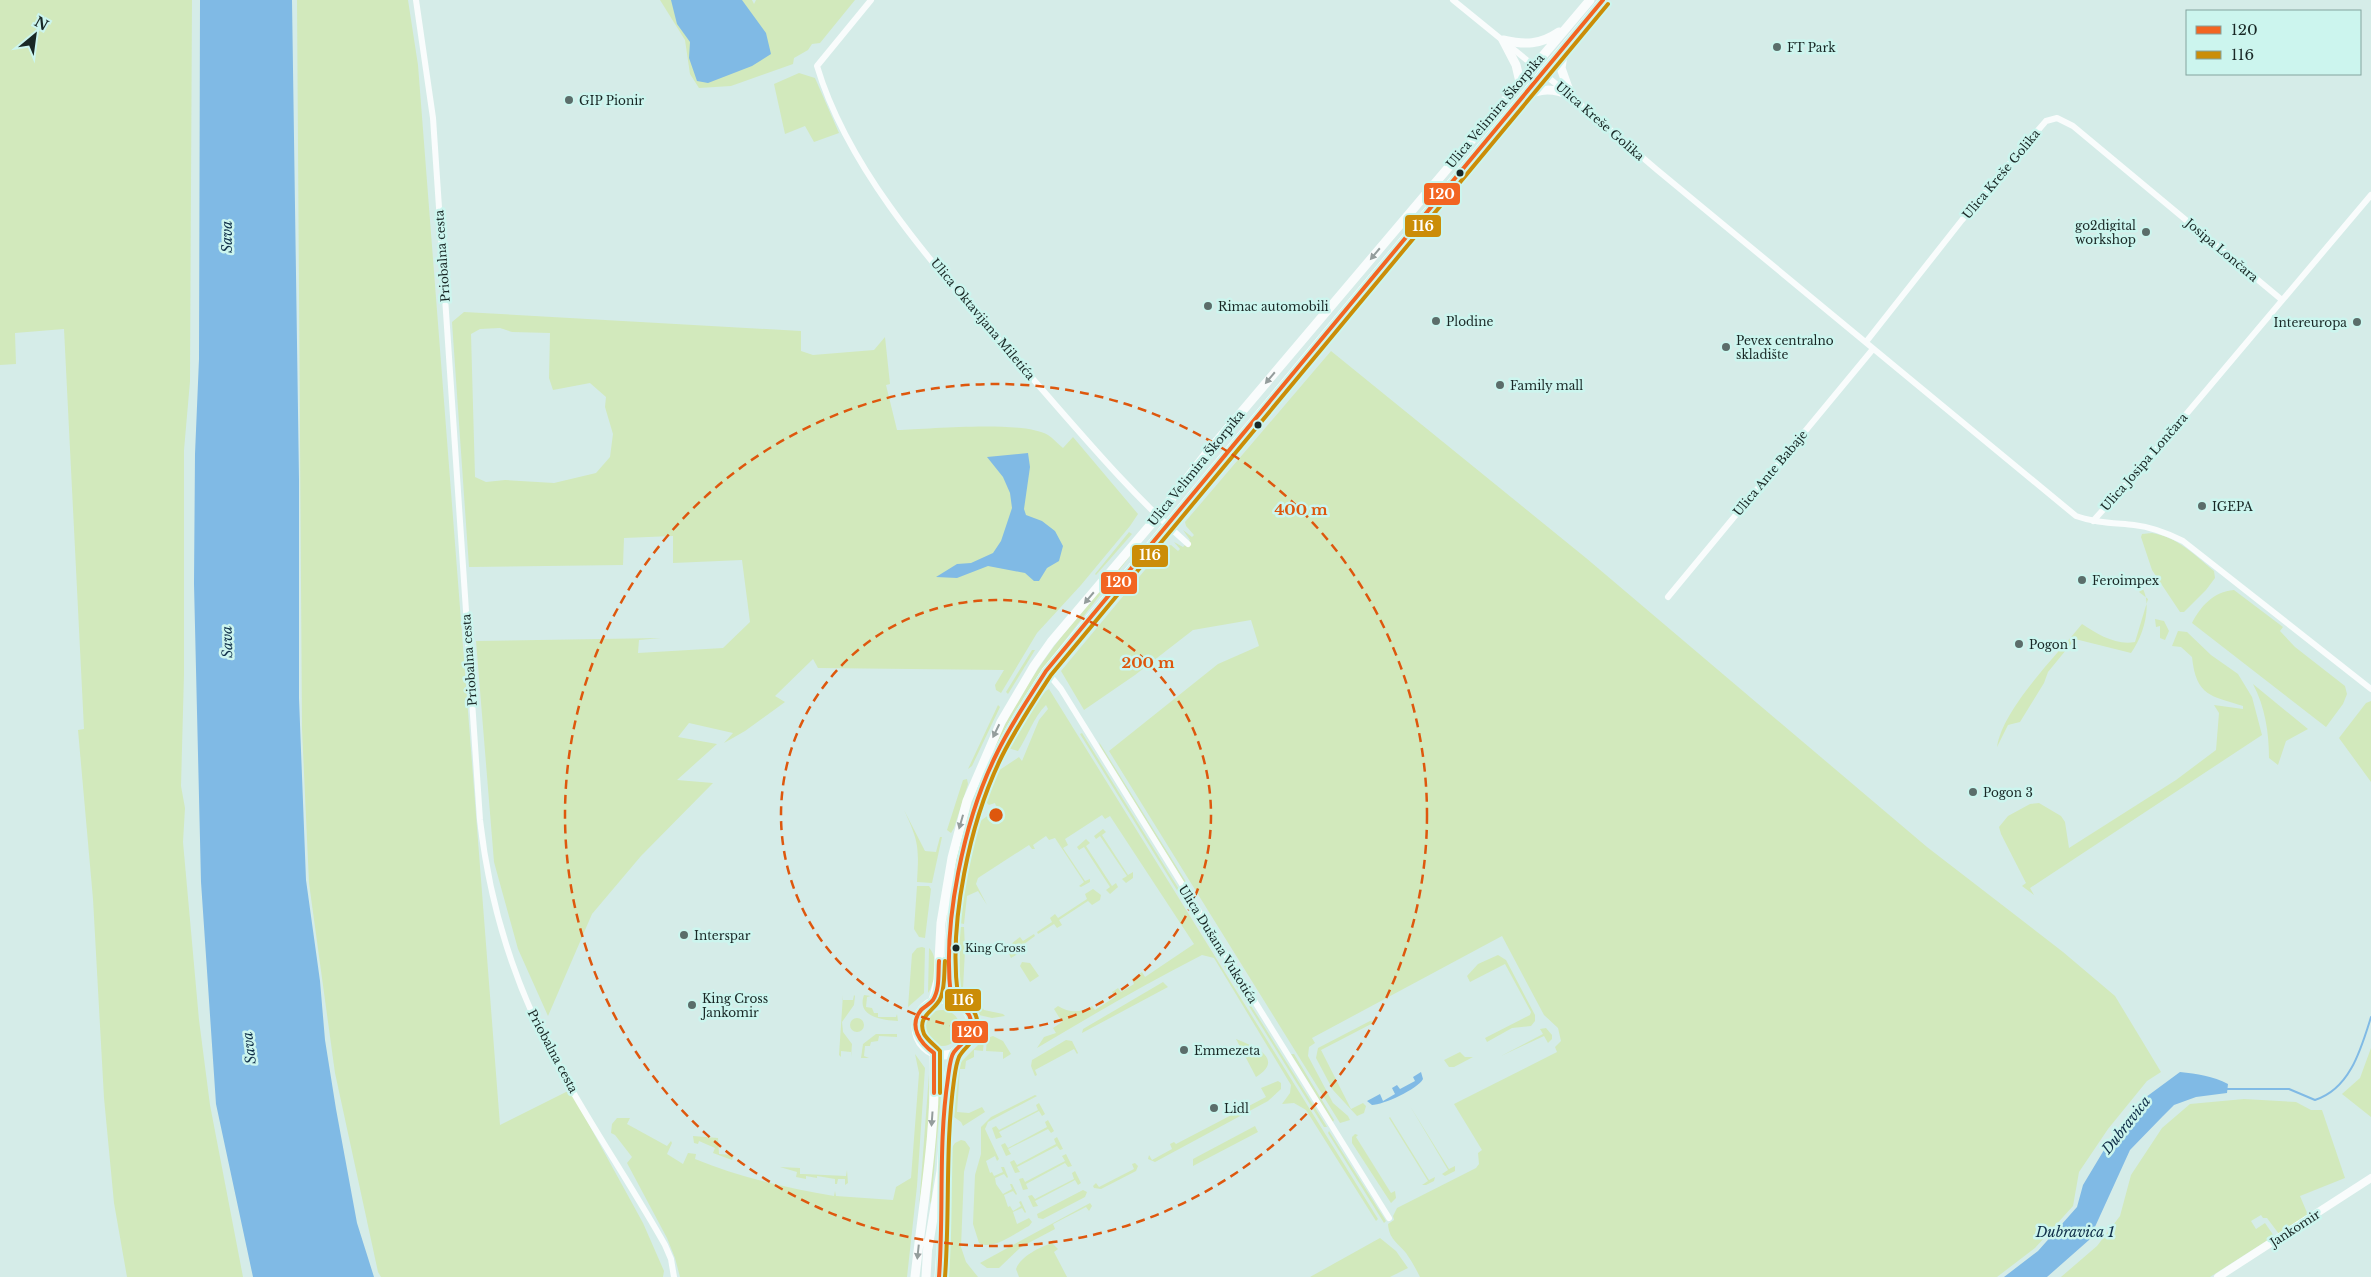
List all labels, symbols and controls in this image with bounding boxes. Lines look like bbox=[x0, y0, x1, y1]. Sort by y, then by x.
north arrow bbox=[10, 10, 60, 60]
legend bbox=[2186, 10, 2361, 75]
text: N bbox=[31, 13, 51, 35]
text: 120 bbox=[2231, 20, 2258, 39]
place label: FT Park bbox=[1787, 40, 1836, 55]
marker: FT Park bbox=[1771, 41, 1783, 53]
text: 116 bbox=[2231, 45, 2254, 64]
street label: Ulica Velimira Škorpika bbox=[1442, 50, 1547, 171]
street label: Ulica Kreše Golika bbox=[1553, 78, 1648, 164]
place label: GIP Pionir bbox=[579, 93, 644, 108]
marker: GIP Pionir bbox=[563, 94, 575, 106]
street label: Ulica Kreše Golika bbox=[1959, 126, 2043, 222]
unlabelled marker bbox=[1455, 168, 1465, 178]
line badge: 120 bbox=[1423, 182, 1461, 206]
text: 120 bbox=[1429, 185, 1455, 203]
street label: Priobalna cesta bbox=[431, 209, 453, 303]
line badge: 116 bbox=[1404, 214, 1442, 238]
street label: Josipa Lončara bbox=[2181, 214, 2262, 285]
text: 116 bbox=[1412, 217, 1434, 235]
place label: go2digital workshop bbox=[2075, 218, 2136, 247]
water label: Sava bbox=[218, 221, 236, 253]
marker: go2digital workshop bbox=[2140, 226, 2152, 238]
one-way arrow bbox=[1369, 247, 1380, 260]
street label: Ulica Oktavijana Miletića bbox=[928, 255, 1038, 383]
place label: Rimac automobili bbox=[1218, 299, 1329, 314]
marker: Rimac automobili bbox=[1202, 300, 1214, 312]
place label: Plodine bbox=[1446, 314, 1493, 329]
marker: Plodine bbox=[1430, 315, 1442, 327]
place label: Intereuropa bbox=[2274, 315, 2347, 330]
marker: Intereuropa bbox=[2351, 316, 2363, 328]
place label: Pevex centralno skladište bbox=[1736, 333, 1834, 362]
marker: Pevex centralno skladište bbox=[1720, 341, 1732, 353]
one-way arrow bbox=[1264, 372, 1276, 384]
place label: Family mall bbox=[1510, 378, 1583, 393]
marker: Family mall bbox=[1494, 379, 1506, 391]
street label: Ulica Velimira Škorpika bbox=[1144, 406, 1248, 529]
street label: Ulica Josipa Lončara bbox=[2097, 410, 2191, 514]
unlabelled marker bbox=[1253, 420, 1263, 430]
street label: Ulica Ante Babaje bbox=[1730, 427, 1810, 519]
place label: IGEPA bbox=[2212, 499, 2254, 514]
text: 400 m bbox=[1274, 500, 1328, 519]
marker: IGEPA bbox=[2196, 500, 2208, 512]
line badge: 116 bbox=[1131, 544, 1169, 568]
text: 116 bbox=[1139, 546, 1161, 564]
line badge: 120 bbox=[1100, 571, 1138, 595]
text: 120 bbox=[1106, 573, 1132, 591]
place label: Feroimpex bbox=[2092, 573, 2160, 588]
marker: Feroimpex bbox=[2076, 574, 2088, 586]
one-way arrow bbox=[1083, 591, 1094, 604]
street label: Priobalna cesta bbox=[458, 613, 480, 707]
water label: Sava bbox=[218, 626, 236, 658]
place label: Pogon 1 bbox=[2029, 637, 2077, 652]
marker: Pogon 1 bbox=[2013, 638, 2025, 650]
text: 200 m bbox=[1122, 653, 1175, 672]
one-way arrow bbox=[992, 724, 1000, 738]
place label: Pogon 3 bbox=[1983, 785, 2033, 800]
marker: Pogon 3 bbox=[1967, 786, 1979, 798]
centre of rings bbox=[987, 806, 1005, 824]
one-way arrow bbox=[957, 815, 965, 830]
street label: Ulica Dušana Vukotića bbox=[1175, 882, 1261, 1006]
place label: Interspar bbox=[694, 928, 751, 943]
marker: Interspar bbox=[678, 929, 690, 941]
place label: King Cross bbox=[965, 941, 1026, 955]
marker: King Cross bbox=[951, 943, 961, 953]
line badge: 116 bbox=[944, 988, 982, 1012]
place label: King Cross Jankomir bbox=[700, 991, 768, 1020]
text: 116 bbox=[952, 991, 974, 1009]
marker: King Cross Jankomir bbox=[686, 999, 698, 1011]
street label: Priobalna cesta bbox=[525, 1007, 581, 1096]
line badge: 120 bbox=[951, 1020, 989, 1044]
text: 120 bbox=[957, 1023, 983, 1041]
water label: Sava bbox=[238, 1031, 260, 1065]
place label: Emmezeta bbox=[1194, 1043, 1260, 1058]
marker: Emmezeta bbox=[1178, 1044, 1190, 1056]
water label: Dubravica bbox=[2097, 1092, 2154, 1158]
place label: Lidl bbox=[1224, 1101, 1249, 1116]
marker: Lidl bbox=[1208, 1102, 1220, 1114]
one-way arrow bbox=[928, 1111, 936, 1127]
street label: Jankomir bbox=[2265, 1206, 2323, 1251]
water label: Dubravica 1 bbox=[2035, 1223, 2114, 1241]
one-way arrow bbox=[913, 1244, 921, 1260]

